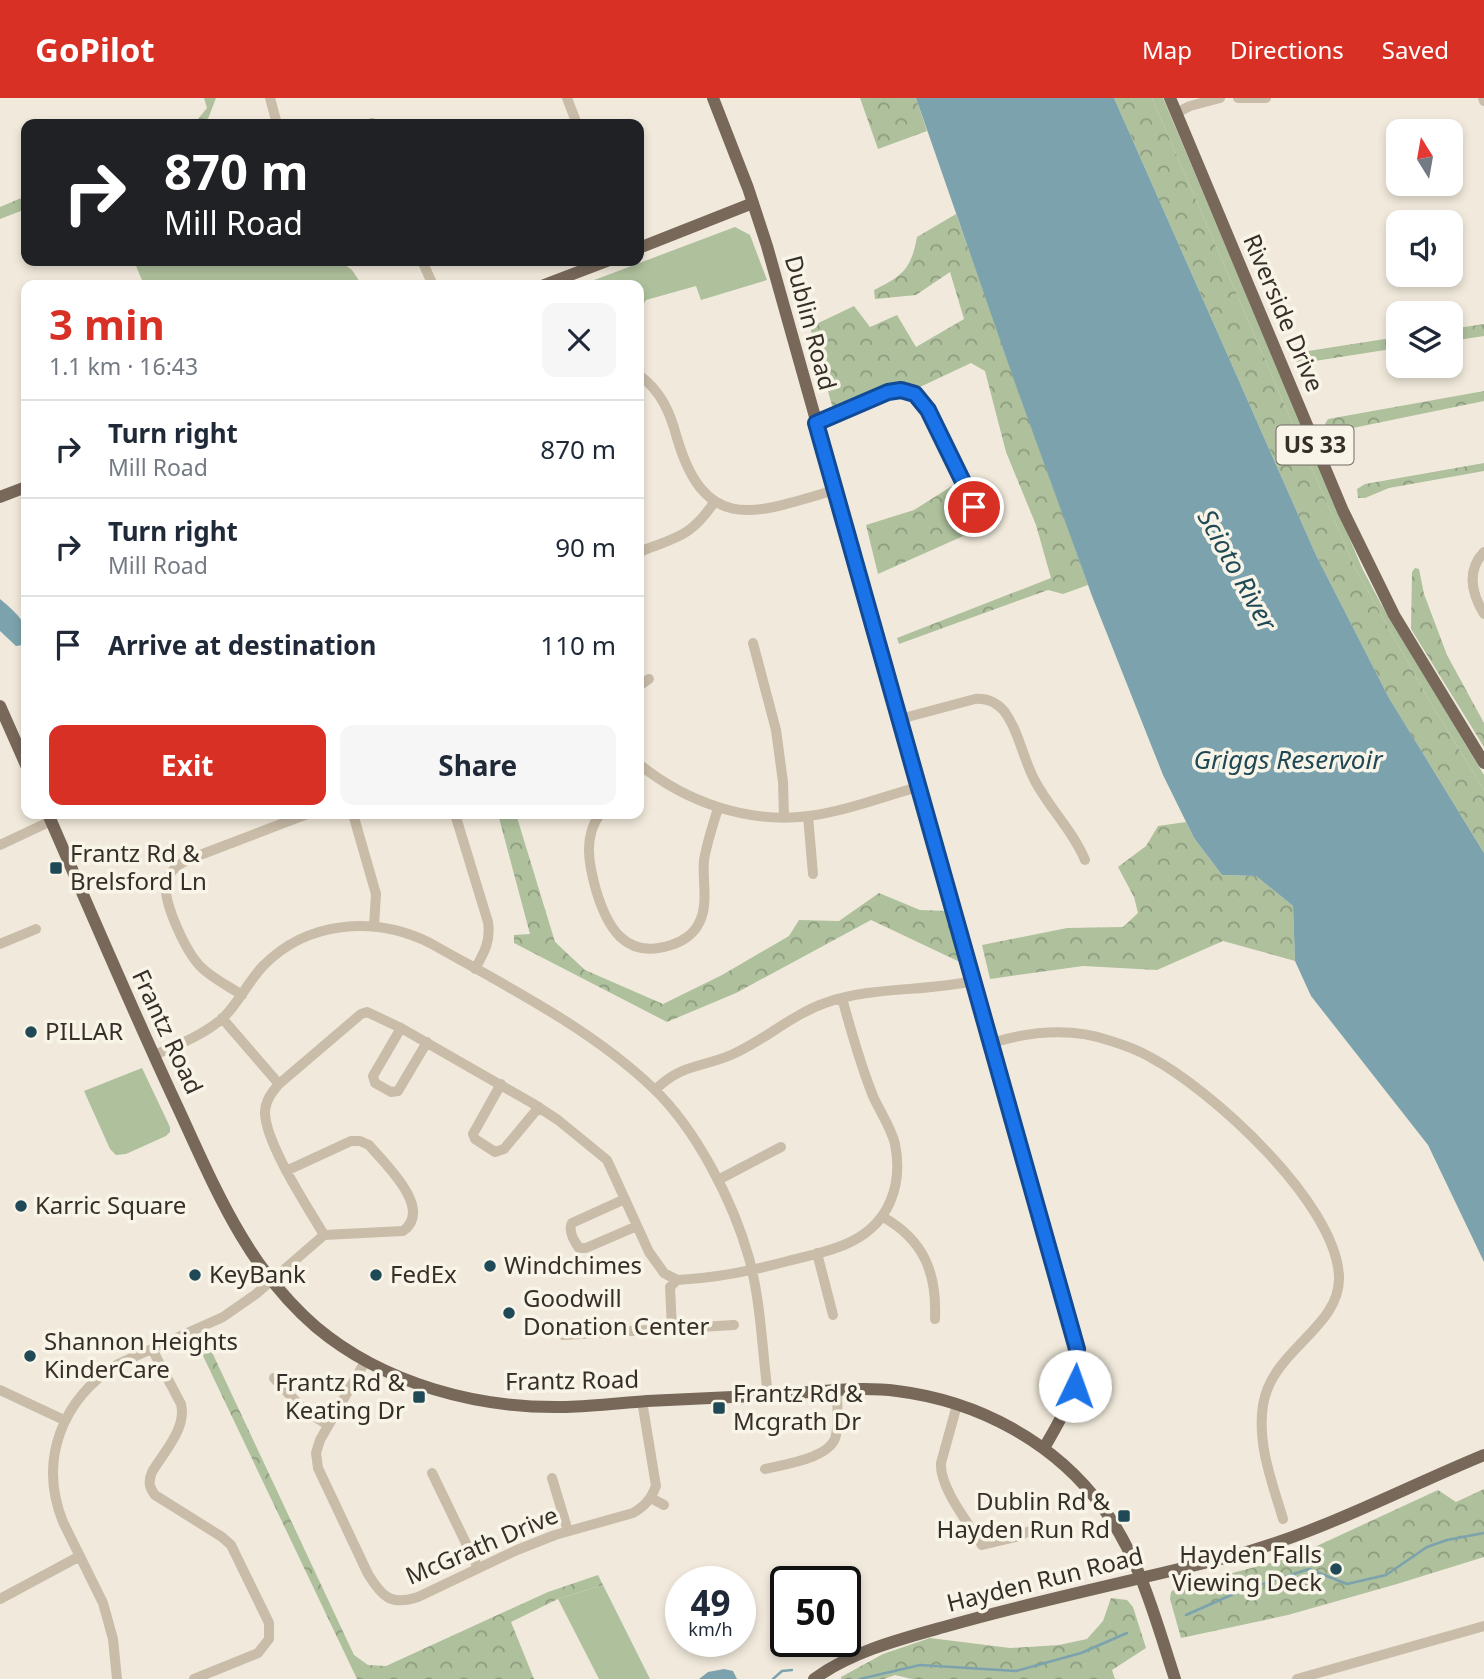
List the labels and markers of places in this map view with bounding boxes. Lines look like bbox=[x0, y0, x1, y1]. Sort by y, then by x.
pin bbox=[944, 477, 1004, 537]
place label: Frantz Rd & Brelsford Ln bbox=[70, 836, 207, 897]
marker: Frantz Rd & Brelsford Ln bbox=[48, 860, 64, 876]
place label: PILLAR bbox=[45, 1014, 123, 1047]
marker: PILLAR bbox=[23, 1024, 39, 1040]
place label: Karric Square bbox=[35, 1188, 186, 1221]
marker: Karric Square bbox=[13, 1198, 29, 1214]
place label: Windchimes bbox=[504, 1248, 642, 1281]
place label: KeyBank bbox=[209, 1257, 306, 1290]
place label: FedEx bbox=[390, 1257, 457, 1290]
marker: Windchimes bbox=[482, 1258, 498, 1274]
marker: KeyBank bbox=[187, 1267, 203, 1283]
marker: FedEx bbox=[368, 1267, 384, 1283]
place label: Goodwill Donation Center bbox=[523, 1281, 710, 1342]
marker: Goodwill Donation Center bbox=[501, 1305, 517, 1321]
place label: Shannon Heights KinderCare bbox=[44, 1324, 238, 1385]
marker: Shannon Heights KinderCare bbox=[22, 1348, 38, 1364]
place label: Frantz Rd & Keating Dr bbox=[275, 1365, 405, 1426]
place label: Frantz Rd & Mcgrath Dr bbox=[733, 1376, 863, 1437]
marker: Frantz Rd & Keating Dr bbox=[411, 1389, 427, 1405]
marker: Frantz Rd & Mcgrath Dr bbox=[711, 1400, 727, 1416]
place label: Dublin Rd & Hayden Run Rd bbox=[937, 1484, 1110, 1545]
marker: Dublin Rd & Hayden Run Rd bbox=[1116, 1508, 1132, 1524]
place label: Hayden Falls Viewing Deck bbox=[1172, 1537, 1322, 1598]
marker: Hayden Falls Viewing Deck bbox=[1328, 1561, 1344, 1577]

